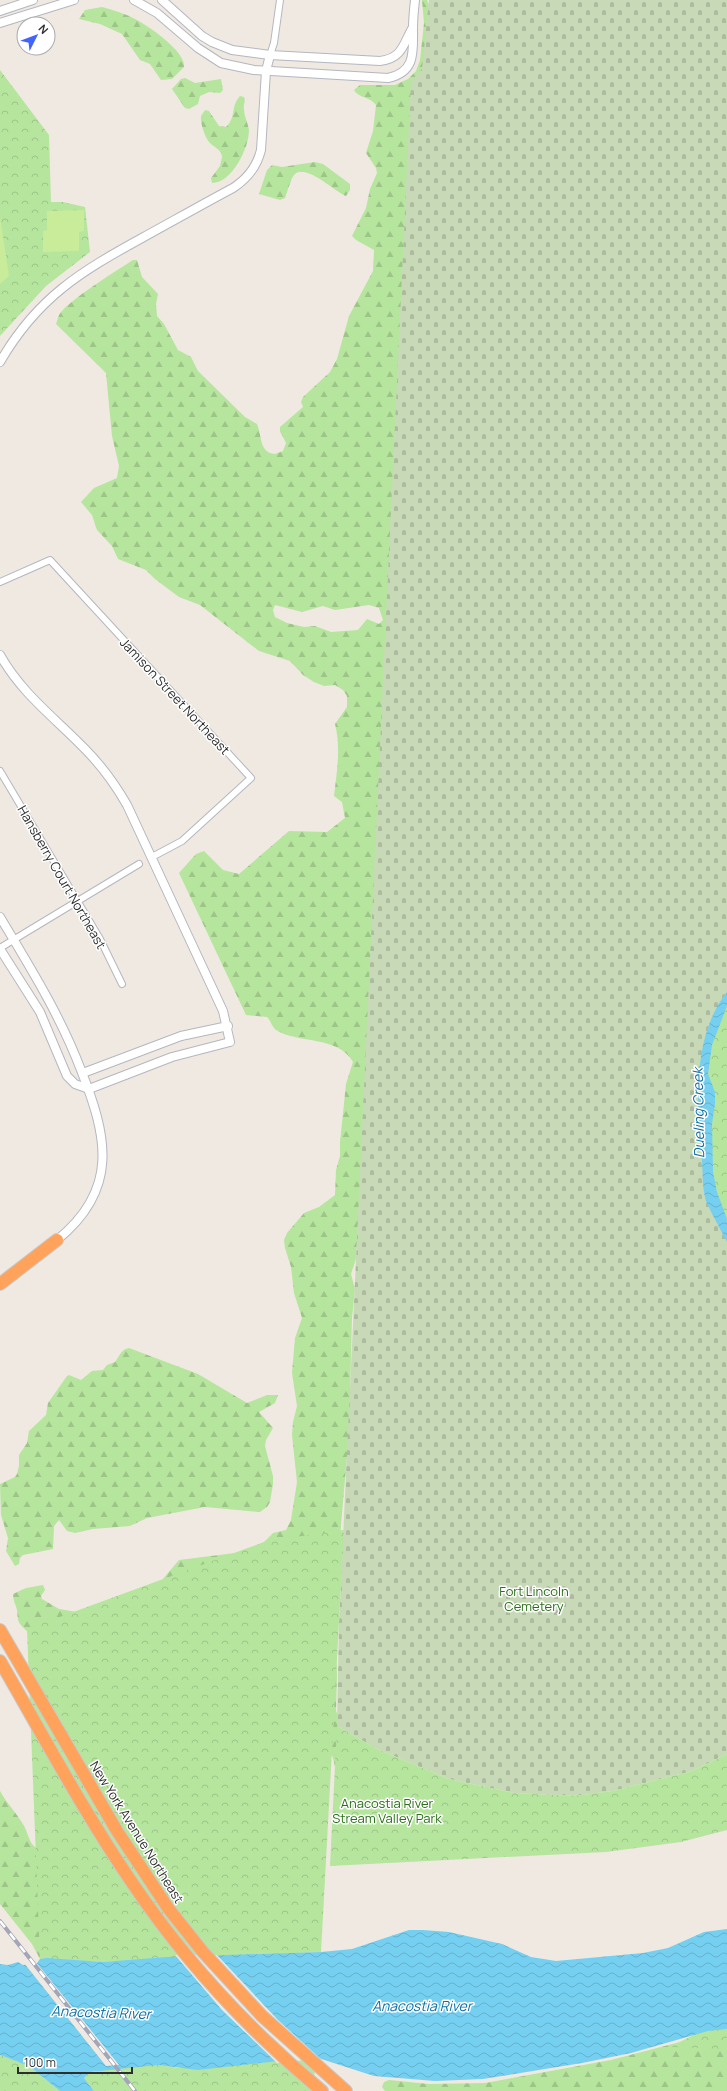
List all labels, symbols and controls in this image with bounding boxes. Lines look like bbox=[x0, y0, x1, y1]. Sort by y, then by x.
north arrow bbox=[16, 16, 56, 56]
text: N bbox=[36, 21, 52, 37]
street label: Jamison Street Northeast bbox=[116, 634, 234, 758]
street label: Hansberry Court Northeast bbox=[13, 802, 111, 952]
water label: Dueling Creek bbox=[688, 1066, 708, 1158]
park label: Fort Lincoln Cemetery bbox=[499, 1582, 569, 1615]
street label: New York Avenue Northeast bbox=[86, 1757, 188, 1907]
park label: Anacostia River Stream Valley Park bbox=[332, 1794, 442, 1827]
water label: Anacostia River bbox=[372, 1996, 474, 2015]
water label: Anacostia River bbox=[51, 2001, 153, 2023]
scale bar bbox=[18, 2049, 132, 2075]
text: 100 m bbox=[24, 2054, 56, 2071]

